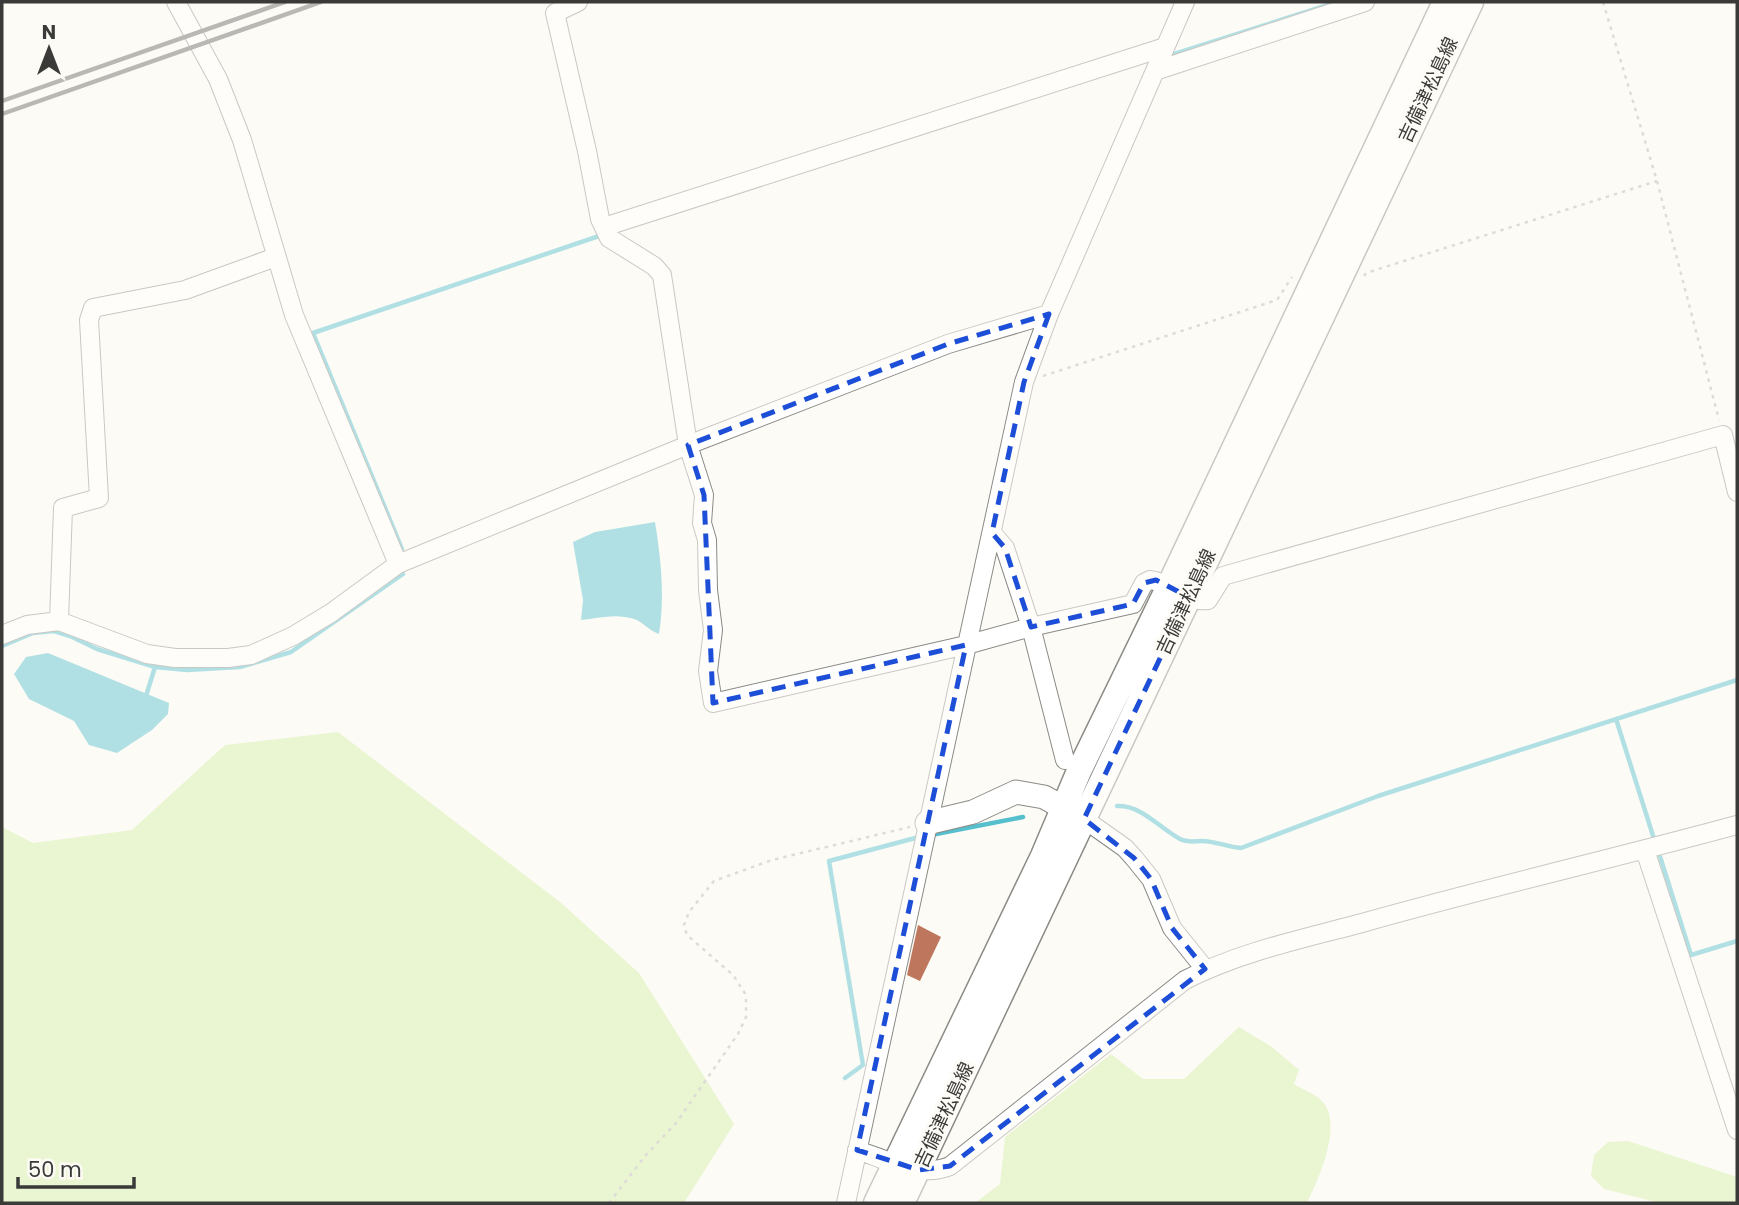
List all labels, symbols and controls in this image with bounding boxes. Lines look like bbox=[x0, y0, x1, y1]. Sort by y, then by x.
north arrow bbox=[14, 14, 84, 84]
text: N bbox=[42, 19, 56, 46]
street label: 吉備津松島線 bbox=[1392, 33, 1464, 147]
street label: 吉備津松島線 bbox=[1150, 545, 1222, 659]
street label: 吉備津松島線 bbox=[908, 1058, 980, 1172]
scale bar bbox=[18, 1146, 133, 1190]
text: 50 m bbox=[28, 1155, 82, 1184]

